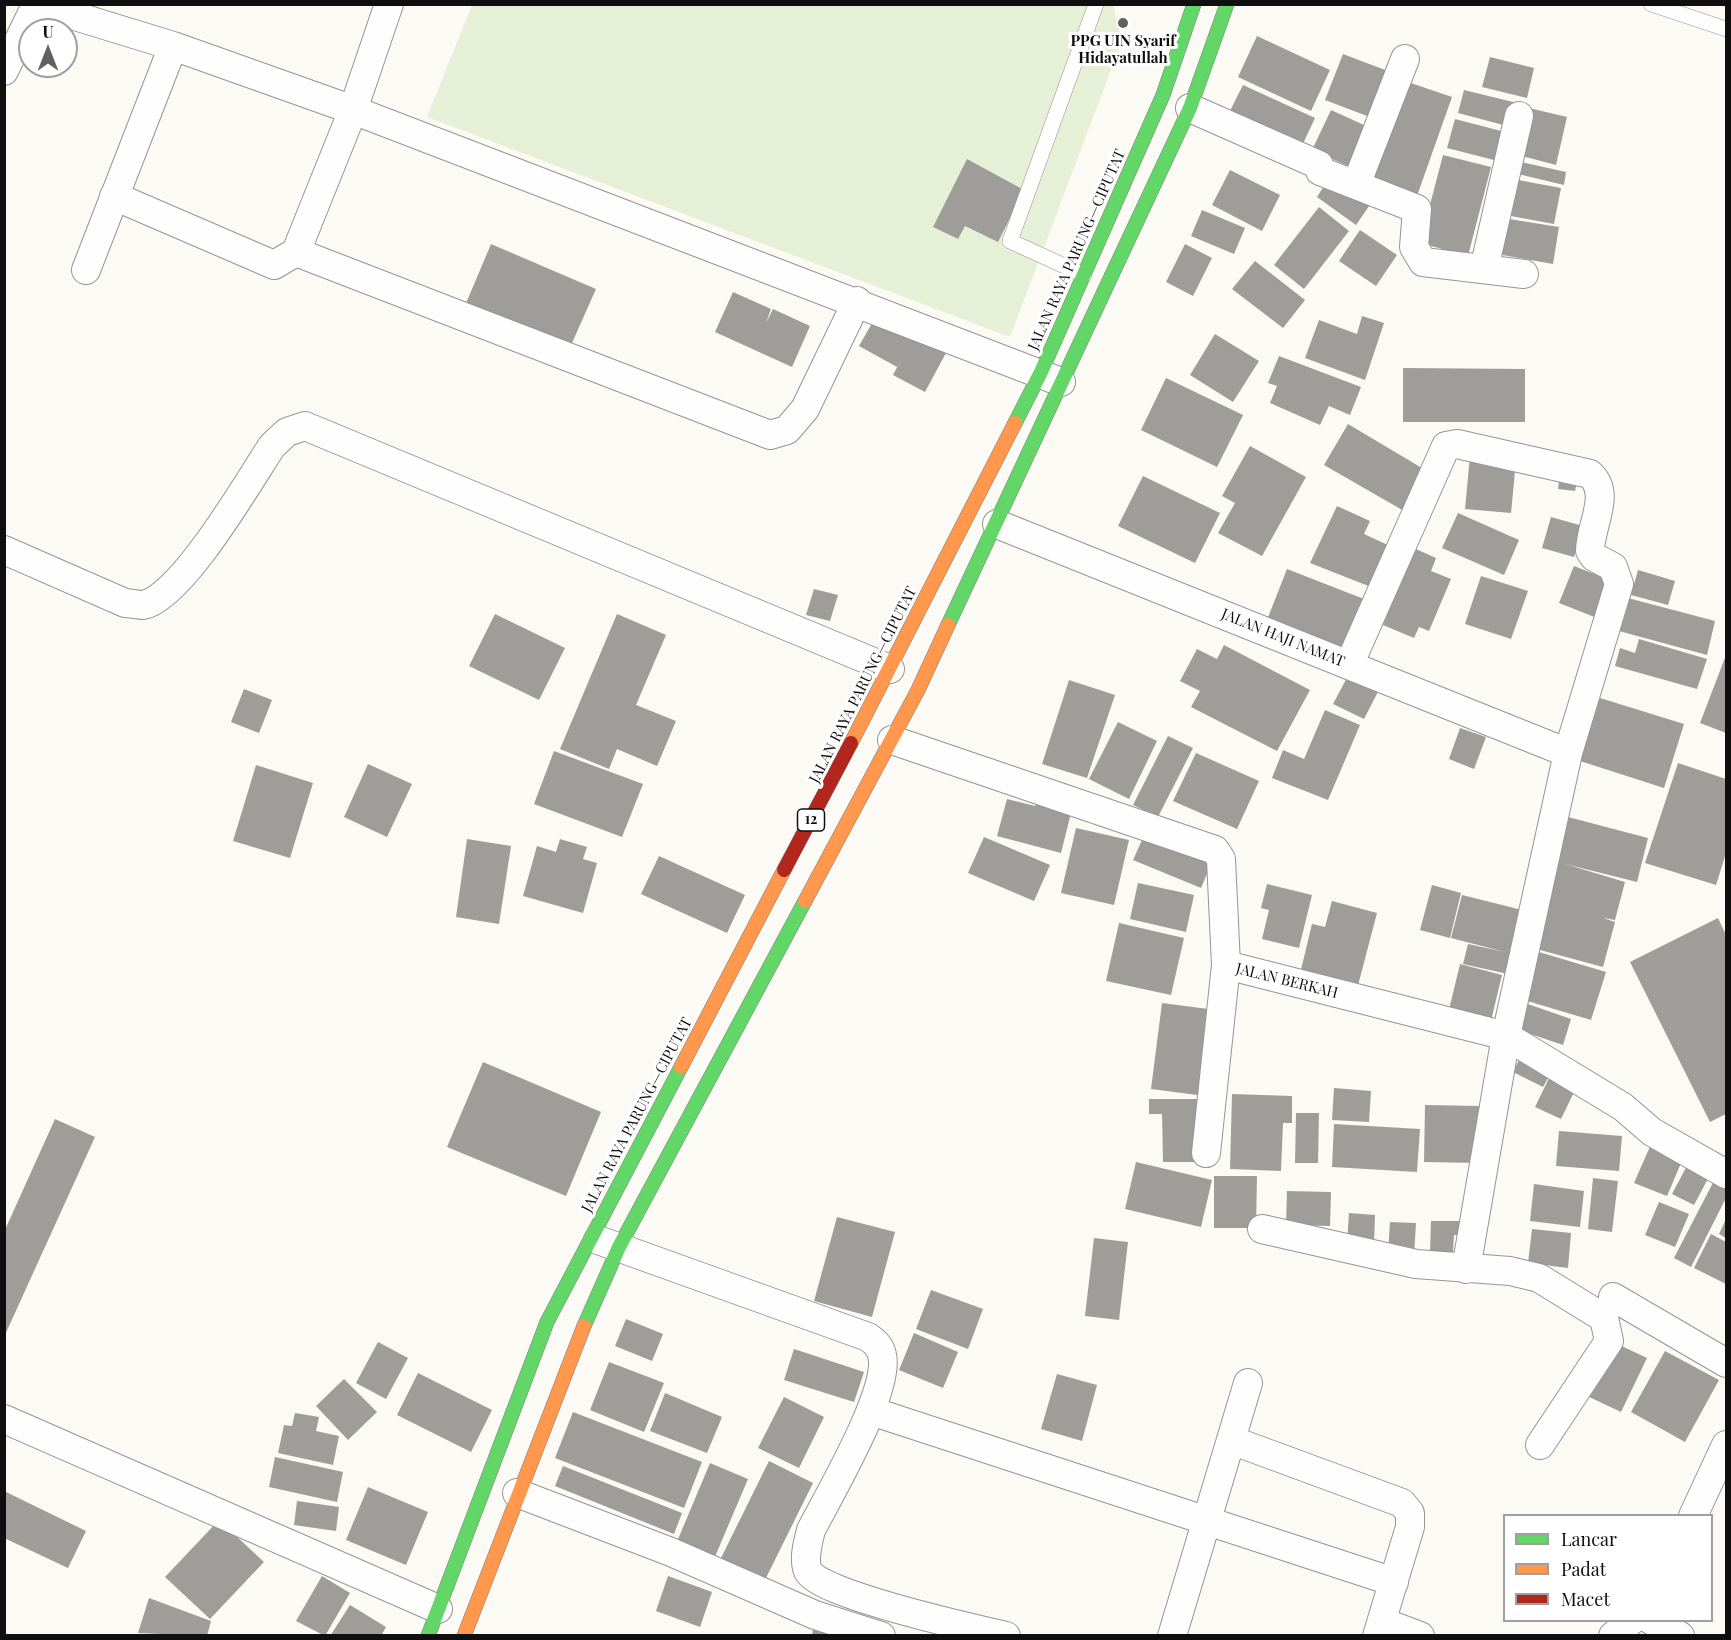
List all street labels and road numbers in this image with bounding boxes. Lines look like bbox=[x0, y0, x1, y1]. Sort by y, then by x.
street label: JALAN RAYA PARUNG—CIPUTAT bbox=[1024, 147, 1130, 353]
street label: JALAN RAYA PARUNG—CIPUTAT bbox=[805, 584, 921, 786]
street label: JALAN HAJI NAMAT bbox=[1219, 605, 1347, 671]
road number: 12 bbox=[798, 809, 824, 831]
street label: JALAN BERKAH bbox=[1234, 960, 1340, 1002]
street label: JALAN RAYA PARUNG—CIPUTAT bbox=[578, 1014, 696, 1216]

